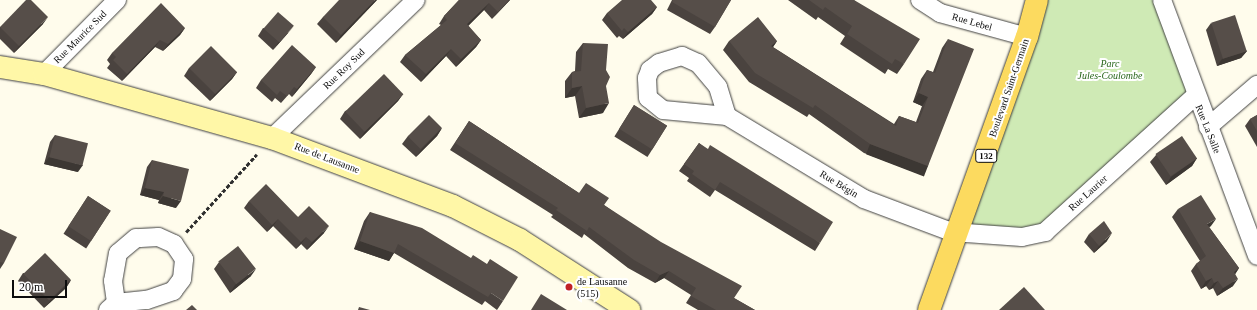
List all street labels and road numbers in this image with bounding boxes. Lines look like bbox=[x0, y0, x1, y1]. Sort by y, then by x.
street label: Rue Maurice Sud bbox=[51, 8, 109, 66]
street label: Rue Lebel bbox=[950, 11, 994, 33]
street label: Boulevard Saint-Germain bbox=[987, 37, 1031, 139]
street label: Rue Roy Sud bbox=[321, 46, 367, 92]
street label: Rue La Salle bbox=[1193, 103, 1223, 155]
street label: Rue de Lausanne bbox=[293, 140, 361, 176]
road number: 132 bbox=[975, 149, 997, 163]
street label: Rue Bégin bbox=[818, 168, 860, 200]
street label: Rue Laurier bbox=[1066, 172, 1110, 214]

